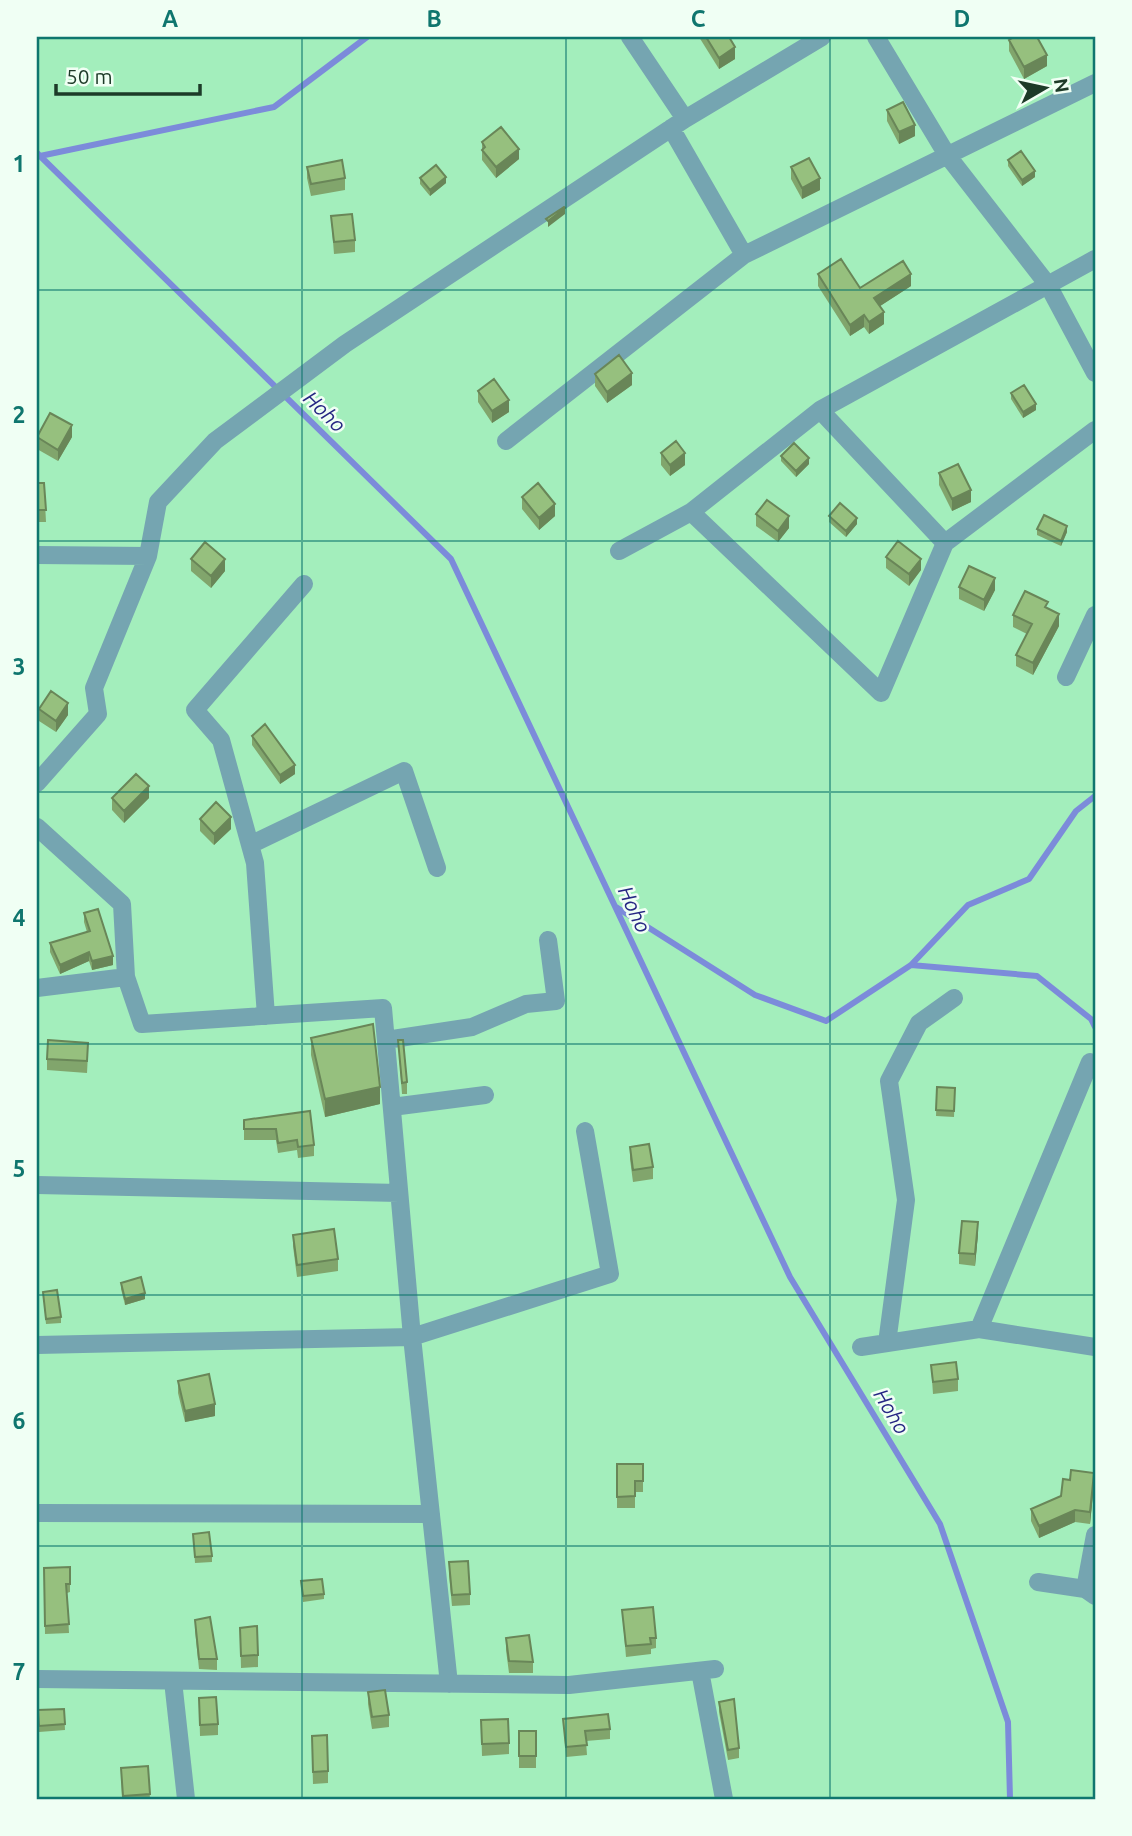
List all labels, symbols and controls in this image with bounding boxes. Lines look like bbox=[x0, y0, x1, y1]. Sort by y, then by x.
text: A bbox=[162, 6, 178, 31]
text: B bbox=[426, 6, 442, 31]
text: C bbox=[691, 6, 706, 31]
text: D bbox=[954, 6, 970, 31]
scale bar bbox=[56, 52, 200, 96]
north arrow bbox=[1010, 52, 1080, 122]
text: 50 m bbox=[66, 64, 113, 88]
text: N bbox=[1050, 77, 1074, 94]
text: 1 bbox=[13, 151, 25, 176]
water label: Hoho bbox=[299, 386, 351, 436]
text: 2 bbox=[13, 402, 25, 427]
text: 3 bbox=[13, 654, 25, 679]
water label: Hoho bbox=[614, 882, 656, 936]
text: 4 bbox=[13, 905, 26, 930]
text: 5 bbox=[13, 1156, 25, 1181]
water label: Hoho bbox=[869, 1384, 915, 1438]
text: 6 bbox=[13, 1408, 26, 1433]
text: 7 bbox=[13, 1659, 25, 1684]

